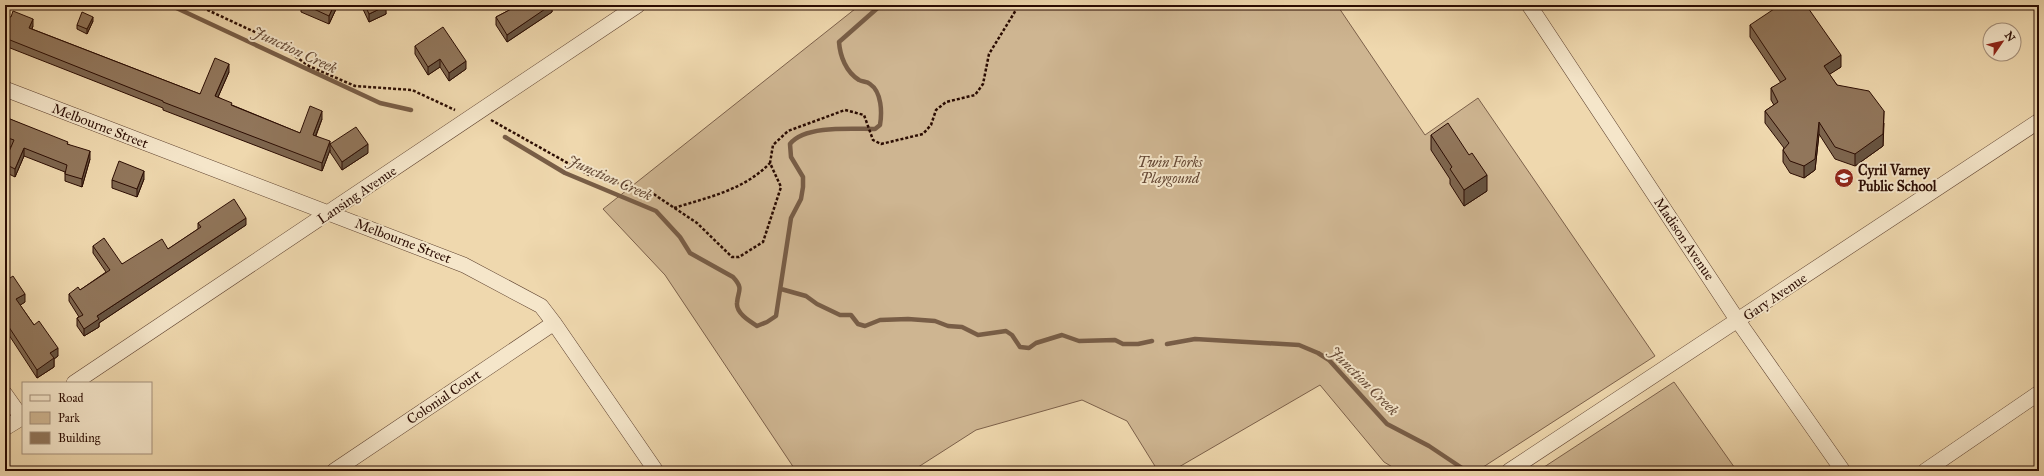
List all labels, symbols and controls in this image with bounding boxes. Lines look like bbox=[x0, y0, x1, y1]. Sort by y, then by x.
water label: Junction Creek bbox=[249, 22, 340, 77]
north arrow bbox=[1982, 22, 2022, 62]
text: N bbox=[2002, 29, 2018, 45]
street label: Melbourne Street bbox=[49, 100, 151, 152]
water label: Junction Creek bbox=[564, 151, 655, 205]
park label: Twin Forks Playgound bbox=[1137, 154, 1203, 187]
street label: Lansing Avenue bbox=[314, 162, 400, 228]
place label: Cyril Varney Public School bbox=[1858, 162, 1938, 195]
school or university icon: Cyril Varney Public School bbox=[1833, 167, 1855, 189]
street label: Madison Avenue bbox=[1650, 194, 1718, 284]
street label: Melbourne Street bbox=[352, 215, 454, 267]
street label: Gary Avenue bbox=[1740, 269, 1810, 324]
water label: Junction Creek bbox=[1325, 342, 1403, 420]
street label: Colonial Court bbox=[404, 366, 484, 428]
legend bbox=[22, 382, 152, 454]
text: Road bbox=[58, 391, 84, 405]
text: Park bbox=[58, 411, 80, 425]
text: Building bbox=[58, 431, 101, 446]

